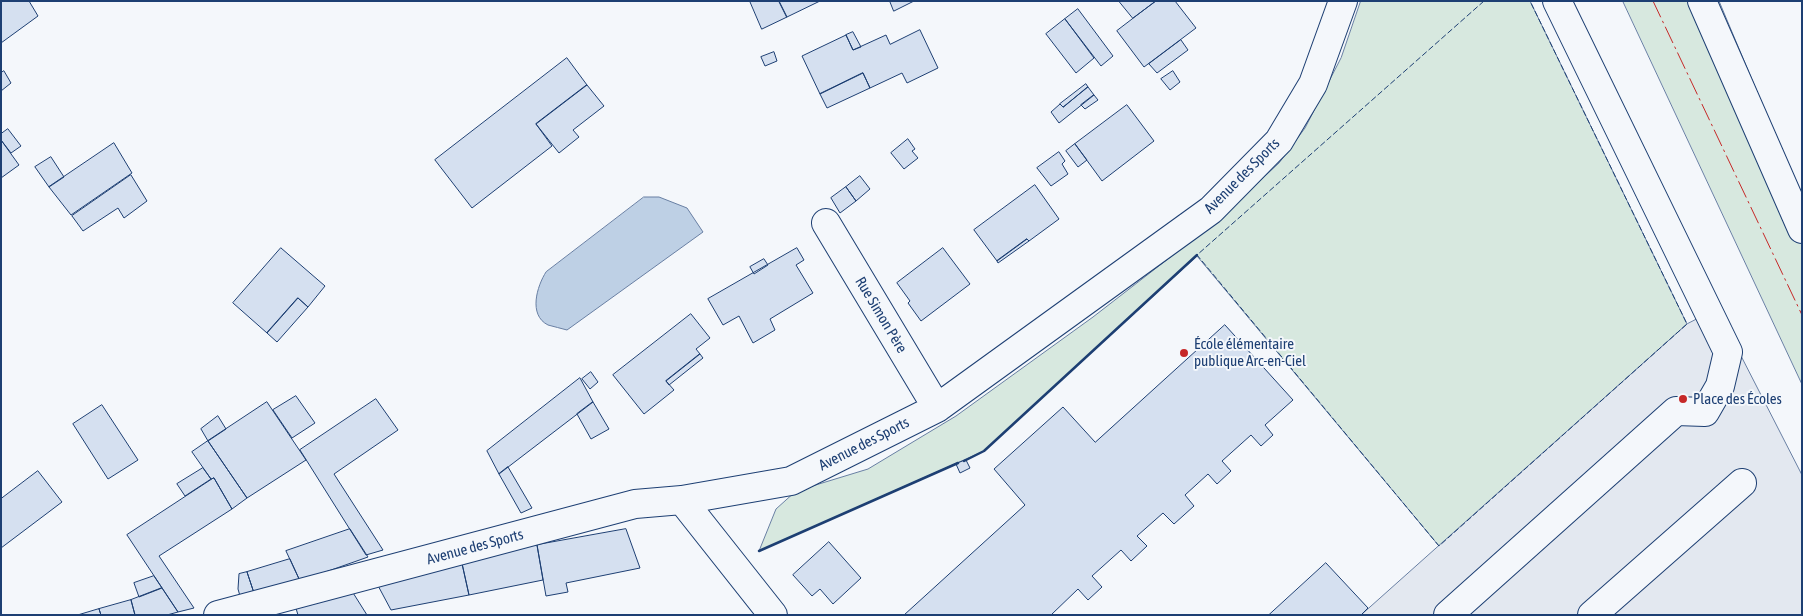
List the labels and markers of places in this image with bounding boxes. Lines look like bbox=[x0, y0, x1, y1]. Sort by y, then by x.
place label: École élémentaire publique Arc-en-Ciel bbox=[1194, 335, 1306, 370]
marker: École élémentaire publique Arc-en-Ciel bbox=[1178, 347, 1190, 359]
place label: Place des Écoles bbox=[1693, 390, 1782, 408]
marker: Place des Écoles bbox=[1677, 393, 1689, 405]

